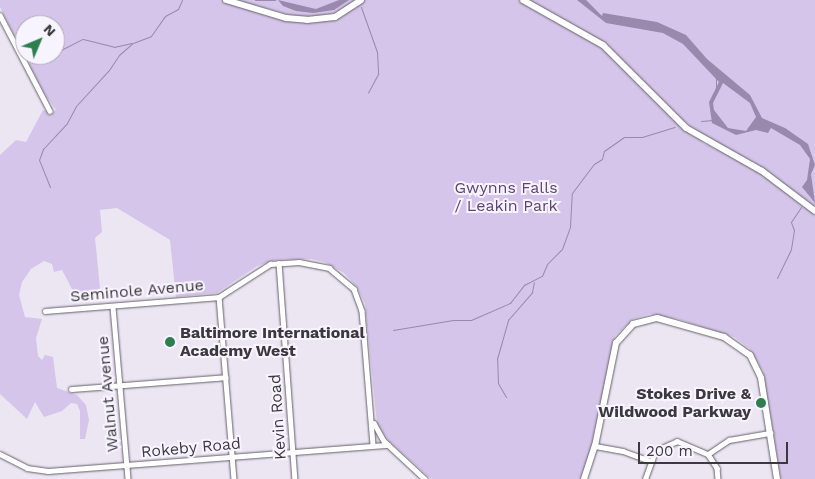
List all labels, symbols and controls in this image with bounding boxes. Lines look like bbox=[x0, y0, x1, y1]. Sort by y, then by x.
north arrow bbox=[15, 15, 65, 65]
text: N bbox=[41, 21, 59, 39]
park label: Gwynns Falls / Leakin Park bbox=[454, 178, 558, 216]
street label: Seminole Avenue bbox=[69, 276, 205, 306]
place label: Baltimore International Academy West bbox=[180, 323, 365, 361]
street label: Walnut Avenue bbox=[93, 335, 123, 453]
marker: Baltimore International Academy West bbox=[164, 336, 176, 348]
street label: Kevin Road bbox=[265, 374, 291, 460]
place label: Stokes Drive & Wildwood Parkway bbox=[598, 384, 751, 422]
marker: Stokes Drive & Wildwood Parkway bbox=[755, 397, 767, 409]
scale bar bbox=[640, 432, 790, 464]
street label: Rokeby Road bbox=[140, 434, 242, 462]
text: 200 m bbox=[646, 442, 693, 460]

